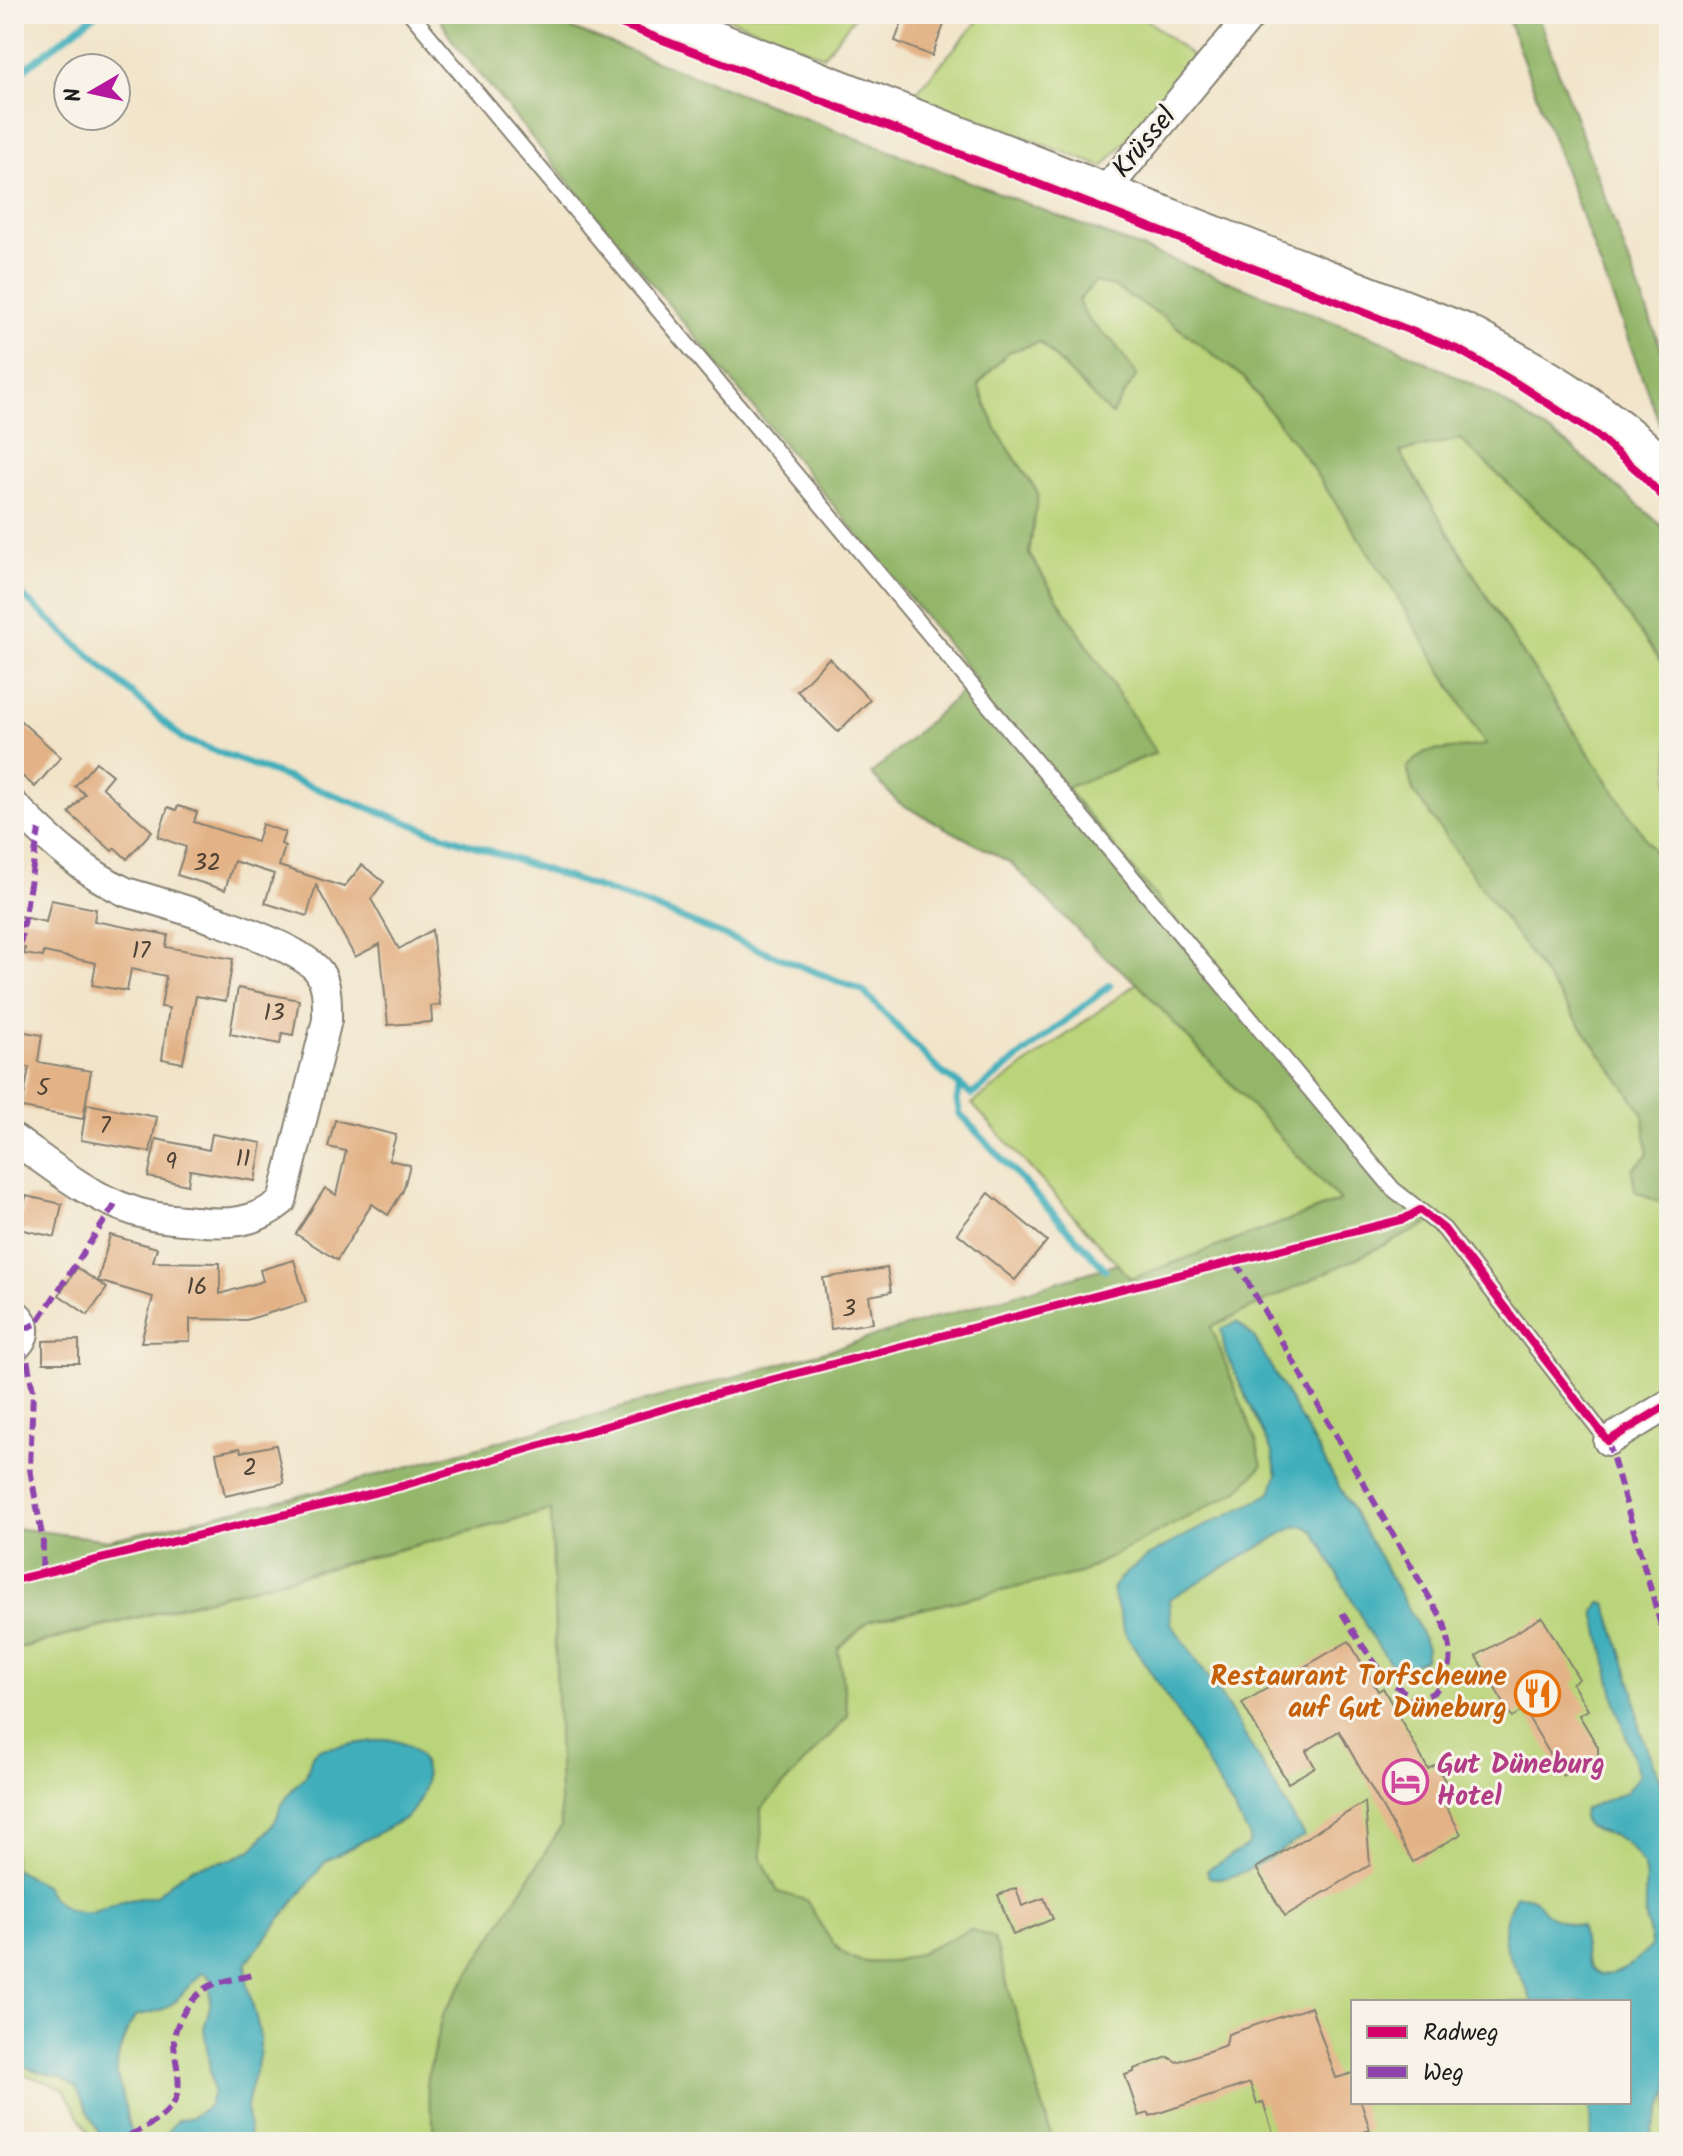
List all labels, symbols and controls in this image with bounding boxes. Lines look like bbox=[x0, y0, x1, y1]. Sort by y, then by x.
north arrow bbox=[52, 52, 132, 132]
text: N bbox=[56, 85, 93, 104]
street label: Krüssel bbox=[1101, 97, 1189, 189]
house number: 32 bbox=[193, 844, 221, 883]
house number: 17 bbox=[132, 932, 151, 971]
house number: 13 bbox=[263, 994, 285, 1033]
house number: 5 bbox=[37, 1069, 52, 1108]
house number: 7 bbox=[99, 1107, 111, 1146]
house number: 11 bbox=[235, 1140, 251, 1179]
house number: 9 bbox=[165, 1143, 177, 1182]
house number: 16 bbox=[187, 1268, 207, 1307]
house number: 3 bbox=[842, 1290, 856, 1329]
house number: 2 bbox=[243, 1449, 257, 1488]
place label: Restaurant Torfscheune auf Gut Düneburg bbox=[1210, 1655, 1507, 1732]
restaurant icon: Restaurant Torfscheune auf Gut Düneburg bbox=[1514, 1669, 1562, 1717]
place label: Gut Düneburg Hotel bbox=[1437, 1743, 1605, 1820]
hotel icon: Gut Düneburg Hotel bbox=[1382, 1757, 1430, 1805]
legend bbox=[1351, 2000, 1631, 2104]
text: Radweg bbox=[1423, 2014, 1499, 2053]
text: Weg bbox=[1423, 2054, 1464, 2093]

